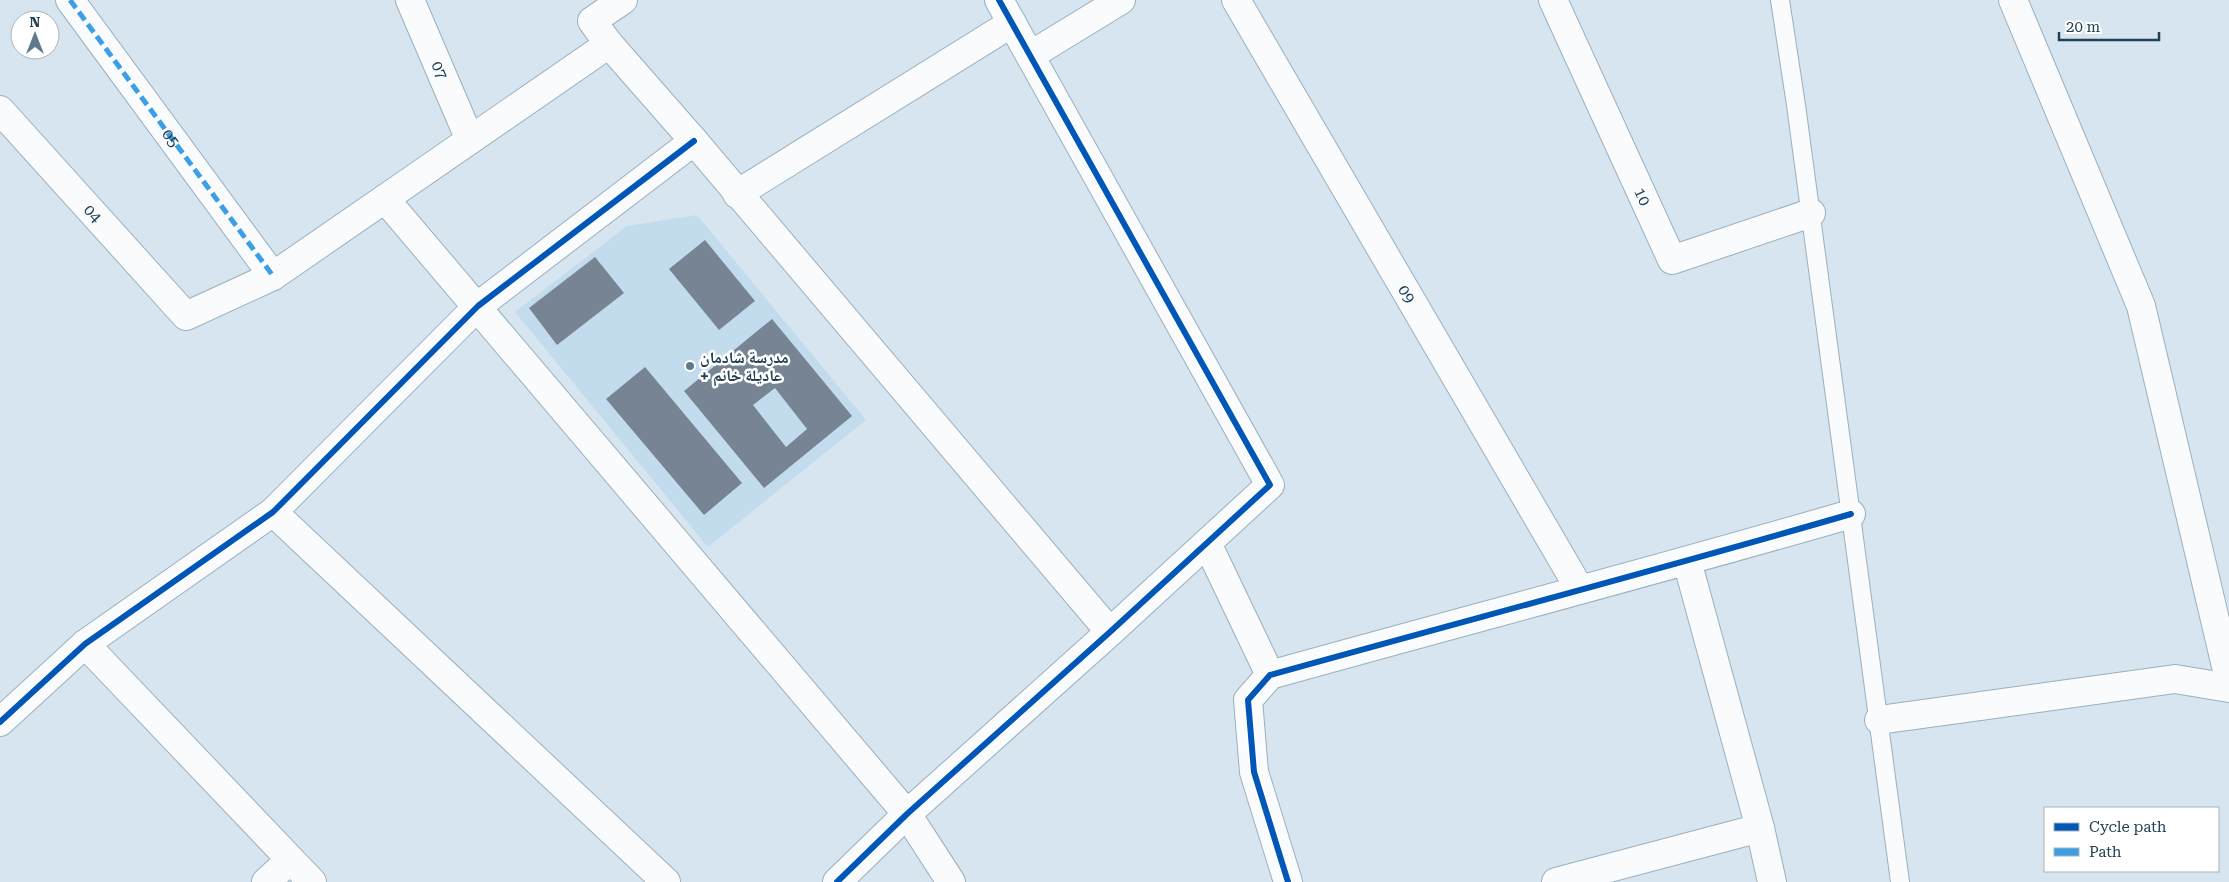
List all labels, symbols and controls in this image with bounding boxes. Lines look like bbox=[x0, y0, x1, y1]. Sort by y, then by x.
north arrow bbox=[10, 10, 60, 60]
scale bar bbox=[2059, 10, 2159, 42]
text: N bbox=[30, 14, 41, 30]
text: 20 m bbox=[2066, 18, 2101, 36]
street label: 07 bbox=[428, 58, 452, 82]
street label: 05 bbox=[158, 125, 184, 151]
street label: 10 bbox=[1631, 184, 1655, 209]
street label: 04 bbox=[80, 200, 106, 226]
street label: 09 bbox=[1395, 281, 1420, 306]
place label: مدرسة شادمان + عاديلة خانم bbox=[700, 348, 789, 387]
marker: مدرسة شادمان + عاديلة خانم bbox=[684, 360, 696, 372]
legend bbox=[2044, 807, 2219, 872]
text: Cycle path bbox=[2089, 818, 2167, 836]
text: Path bbox=[2089, 843, 2122, 861]

